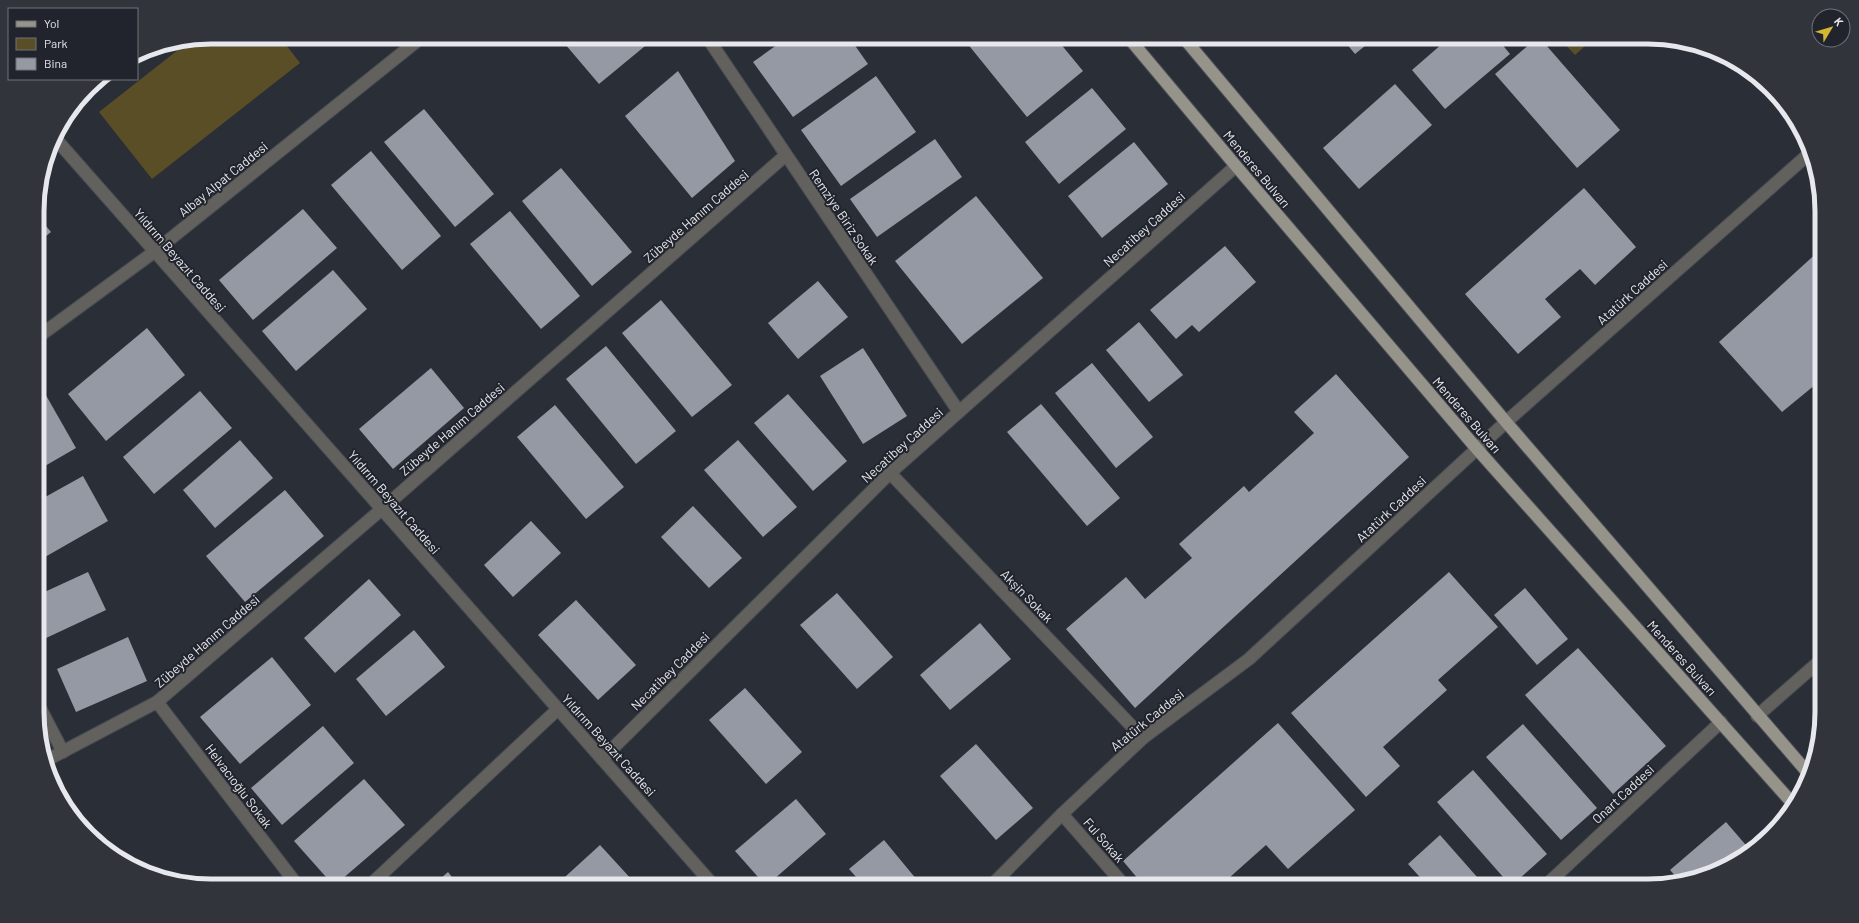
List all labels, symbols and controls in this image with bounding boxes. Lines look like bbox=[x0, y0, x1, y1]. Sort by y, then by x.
legend bbox=[8, 8, 138, 80]
north arrow bbox=[1811, 8, 1851, 48]
text: K bbox=[1832, 15, 1847, 28]
text: Yol bbox=[44, 16, 59, 30]
text: Park bbox=[44, 36, 68, 50]
text: Bina bbox=[44, 56, 67, 70]
street label: Menderes Bulvarı bbox=[1220, 127, 1294, 211]
street label: Albay Alpat Caddesi bbox=[175, 138, 271, 220]
street label: Zübeyde Hanım Caddesi bbox=[640, 166, 752, 266]
street label: Remziye Biriz Sokak bbox=[806, 166, 882, 268]
street label: Necatibey Caddesi bbox=[1100, 188, 1188, 270]
street label: Yıldırım Beyazıt Caddesi bbox=[131, 205, 229, 315]
street label: Atatürk Caddesi bbox=[1593, 256, 1671, 328]
street label: Menderes Bulvarı bbox=[1430, 374, 1504, 456]
street label: Zübeyde Hanım Caddesi bbox=[396, 379, 508, 479]
street label: Necatibey Caddesi bbox=[858, 404, 946, 486]
street label: Yıldırım Beyazıt Caddesi bbox=[345, 447, 443, 557]
street label: Atatürk Caddesi bbox=[1353, 473, 1429, 545]
street label: Akşin Sokak bbox=[998, 566, 1057, 626]
street label: Zübeyde Hanım Caddesi bbox=[151, 591, 263, 691]
street label: Menderes Bulvarı bbox=[1644, 617, 1720, 699]
street label: Necatibey Caddesi bbox=[627, 628, 713, 714]
street label: Atatürk Caddesi bbox=[1107, 686, 1187, 754]
street label: Yıldırım Beyazıt Caddesi bbox=[559, 691, 659, 799]
street label: Helvacıoğlu Sokak bbox=[202, 741, 276, 832]
street label: Onart Caddesi bbox=[1589, 761, 1657, 827]
street label: Ful Sokak bbox=[1080, 814, 1128, 866]

